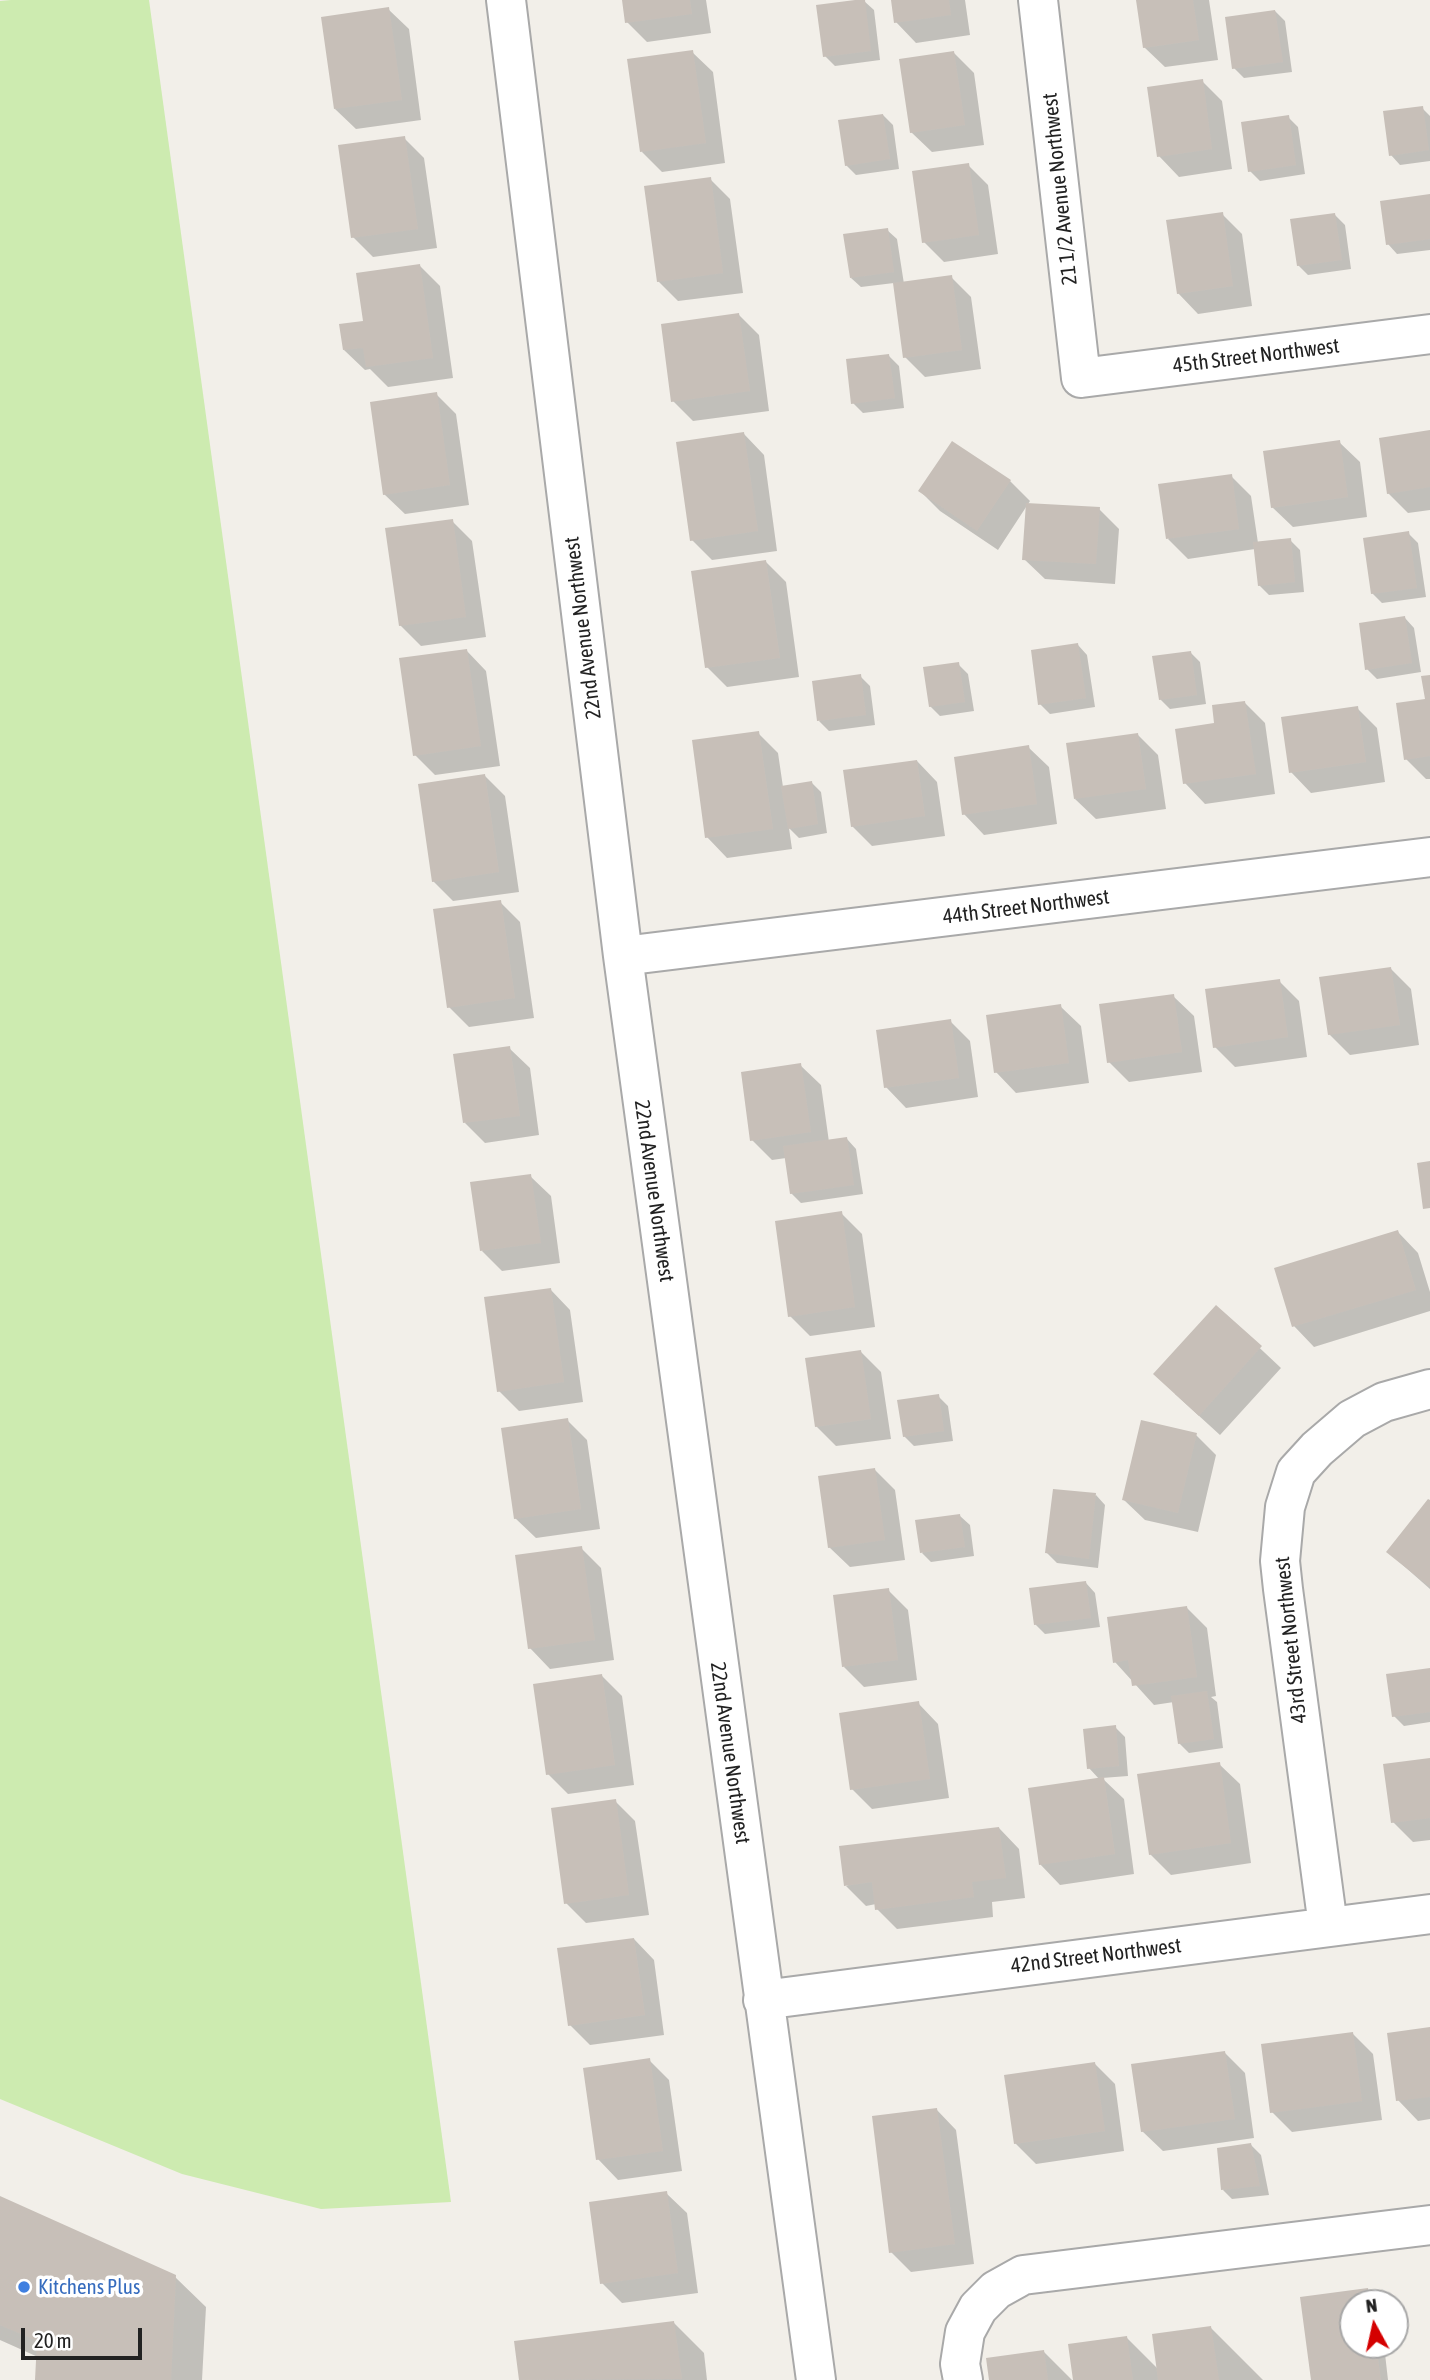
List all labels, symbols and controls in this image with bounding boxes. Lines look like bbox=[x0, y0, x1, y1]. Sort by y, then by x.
street label: 21 1/2 Avenue Northwest bbox=[1037, 92, 1083, 286]
street label: 45th Street Northwest bbox=[1171, 333, 1341, 379]
street label: 22nd Avenue Northwest bbox=[559, 535, 607, 721]
street label: 44th Street Northwest bbox=[941, 884, 1111, 930]
street label: 22nd Avenue Northwest bbox=[629, 1098, 679, 1284]
street label: 43rd Street Northwest bbox=[1270, 1555, 1312, 1725]
street label: 22nd Avenue Northwest bbox=[705, 1660, 755, 1846]
street label: 42nd Street Northwest bbox=[1009, 1933, 1183, 1979]
place label: Kitchens Plus bbox=[38, 2274, 140, 2300]
marker: Kitchens Plus bbox=[16, 2279, 32, 2295]
north arrow bbox=[1339, 2289, 1409, 2359]
text: N bbox=[1364, 2294, 1378, 2317]
scale bar bbox=[24, 2314, 145, 2358]
text: 20 m bbox=[34, 2328, 72, 2352]

